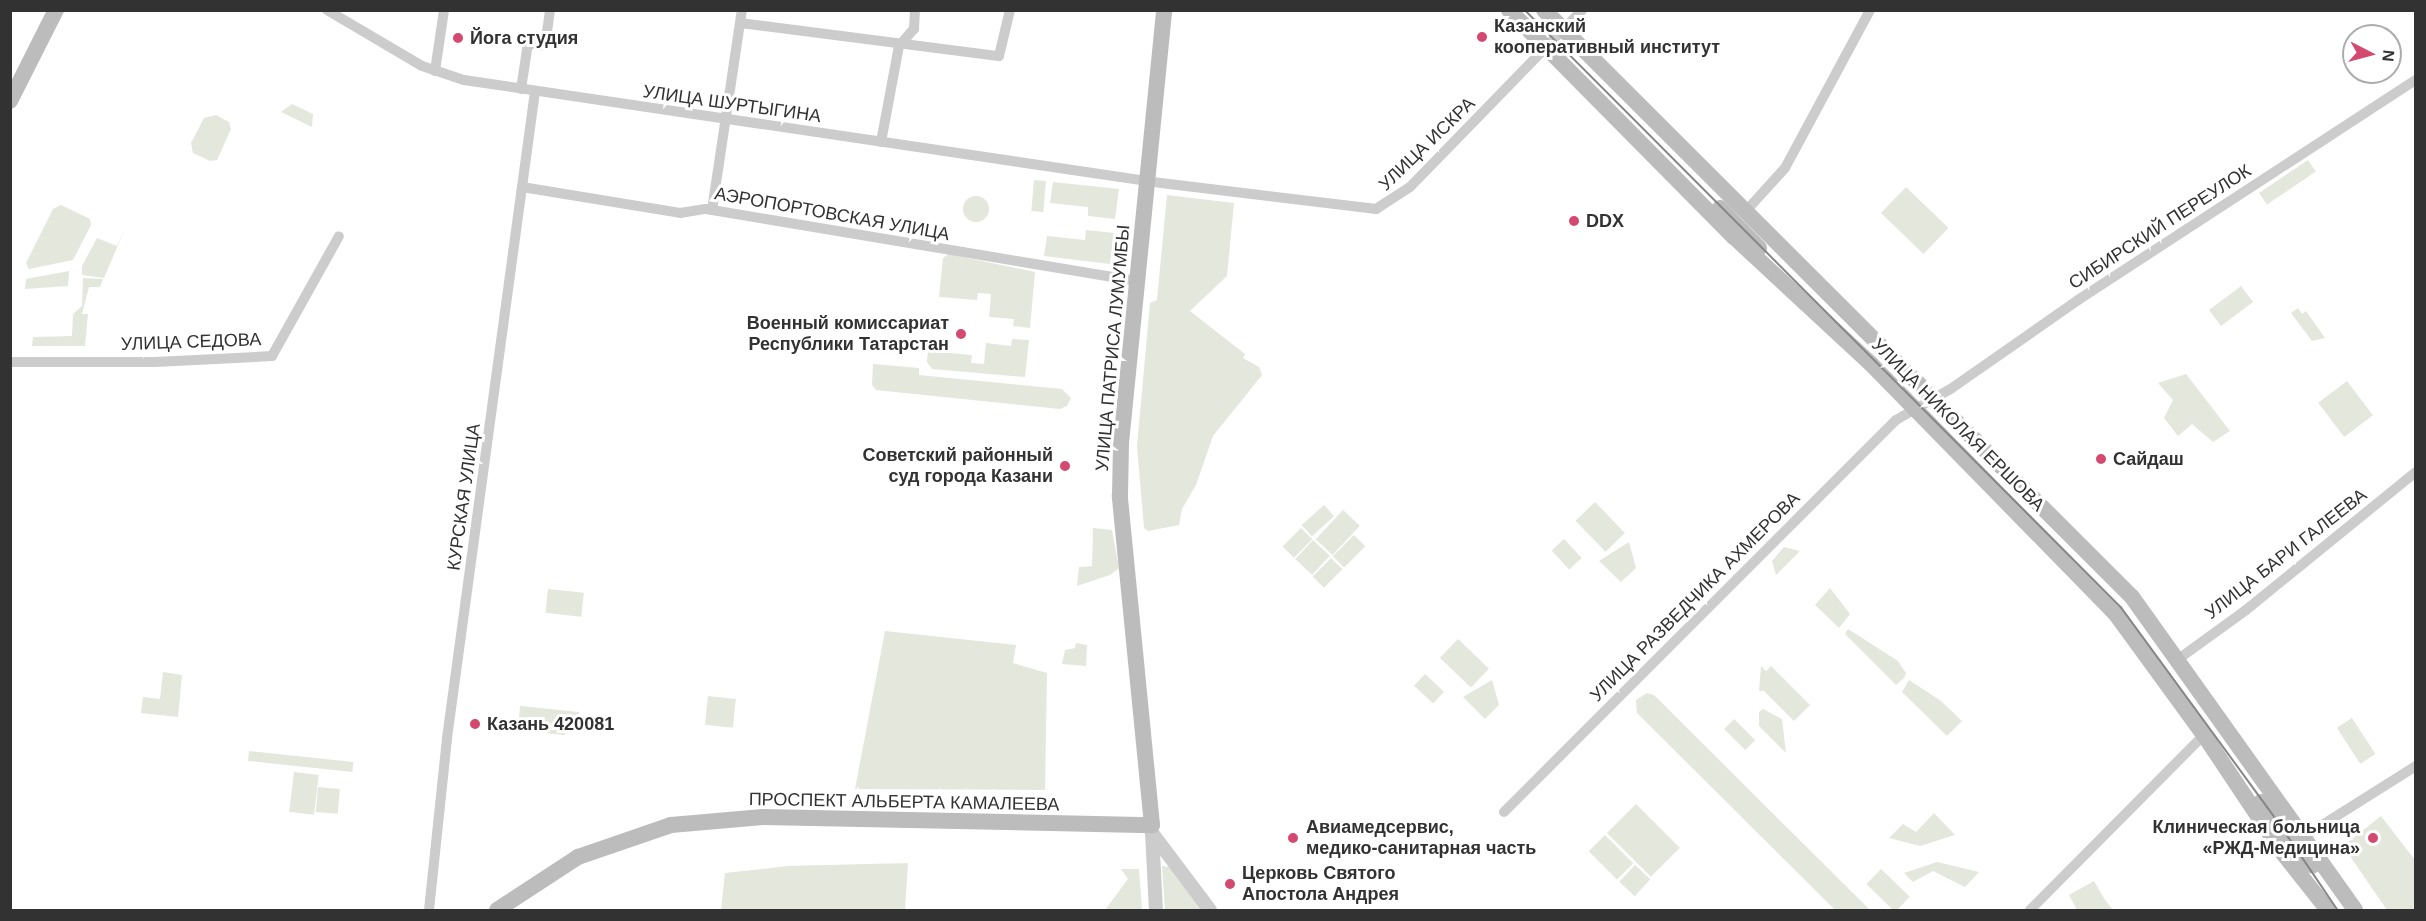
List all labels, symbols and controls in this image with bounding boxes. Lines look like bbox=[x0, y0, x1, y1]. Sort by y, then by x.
place label: Казанский кооперативный институт bbox=[1494, 16, 1720, 58]
north arrow bbox=[2342, 24, 2402, 84]
place label: Йога студия bbox=[470, 27, 578, 49]
marker: Казанский кооперативный институт bbox=[1475, 30, 1489, 44]
marker: Йога студия bbox=[451, 31, 465, 45]
text: N bbox=[2379, 49, 2397, 62]
street label: УЛИЦА ШУРТЫГИНА bbox=[642, 81, 822, 127]
street label: УЛИЦА ИСКРА bbox=[1374, 93, 1480, 195]
street label: СИБИРСКИЙ ПЕРЕУЛОК bbox=[2065, 160, 2255, 294]
street label: АЭРОПОРТОВСКАЯ УЛИЦА bbox=[713, 183, 951, 245]
place label: DDX bbox=[1586, 210, 1624, 232]
marker: DDX bbox=[1567, 214, 1581, 228]
street label: УЛИЦА ПАТРИСА ЛУМУМБЫ bbox=[1091, 224, 1135, 472]
place label: Военный комиссариат Республики Татарстан bbox=[747, 313, 949, 356]
marker: Военный комиссариат Республики Татарстан bbox=[954, 327, 968, 341]
street label: УЛИЦА СЕДОВА bbox=[120, 329, 262, 355]
street label: УЛИЦА НИКОЛАЯ ЕРШОВА bbox=[1867, 334, 2049, 516]
street label: КУРСКАЯ УЛИЦА bbox=[443, 422, 485, 572]
place label: Советский районный суд города Казани bbox=[862, 445, 1053, 488]
place label: Сайдаш bbox=[2113, 448, 2184, 470]
marker: Сайдаш bbox=[2094, 452, 2108, 466]
marker: Советский районный суд города Казани bbox=[1058, 459, 1072, 473]
street label: УЛИЦА БАРИ ГАЛЕЕВА bbox=[2201, 484, 2371, 624]
street label: УЛИЦА РАЗВЕДЧИКА АХМЕРОВА bbox=[1586, 488, 1804, 706]
place label: Казань 420081 bbox=[487, 713, 614, 735]
marker: Казань 420081 bbox=[468, 717, 482, 731]
street label: ПРОСПЕКТ АЛЬБЕРТА КАМАЛЕЕВА bbox=[749, 788, 1059, 816]
place label: Авиамедсервис, медико-санитарная часть bbox=[1306, 817, 1536, 860]
place label: Клиническая больница «РЖД-Медицина» bbox=[2152, 817, 2360, 860]
marker: Авиамедсервис, медико-санитарная часть bbox=[1284, 829, 1302, 847]
marker: Клиническая больница «РЖД-Медицина» bbox=[2364, 829, 2382, 847]
place label: Церковь Святого Апостола Андрея bbox=[1242, 863, 1399, 906]
marker: Церковь Святого Апостола Андрея bbox=[1223, 877, 1237, 891]

